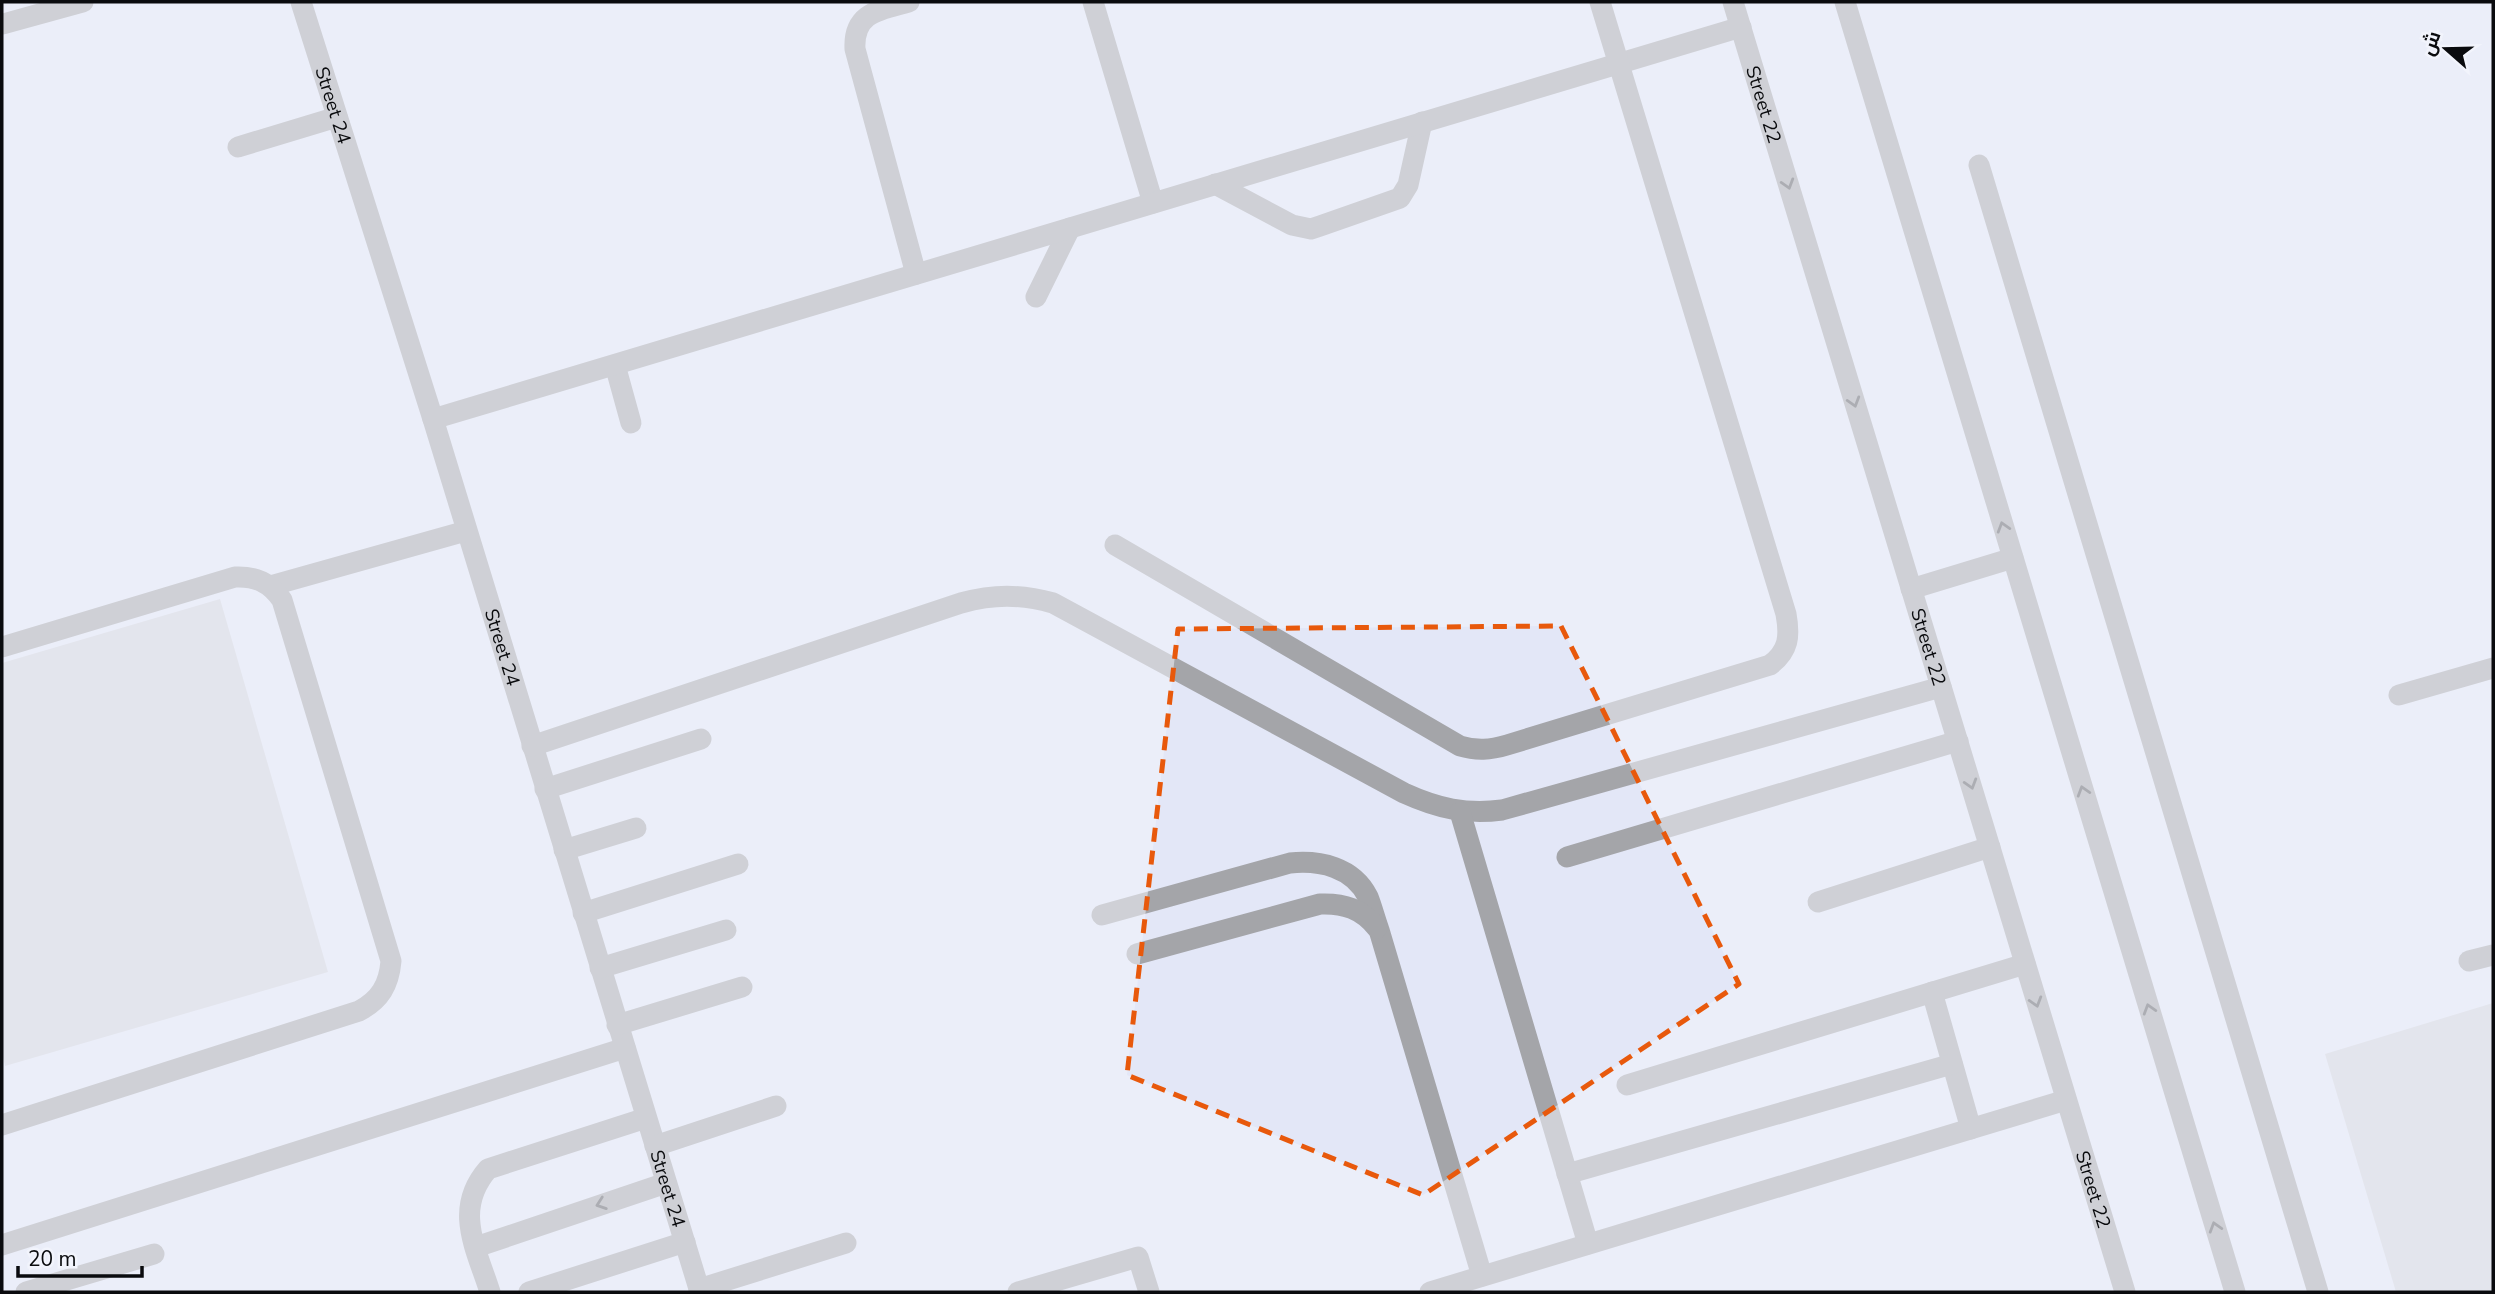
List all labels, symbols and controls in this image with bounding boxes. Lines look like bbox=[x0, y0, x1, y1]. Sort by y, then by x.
north arrow bbox=[2411, 14, 2481, 84]
text: ش bbox=[2415, 28, 2447, 59]
street label: Street 24 bbox=[308, 63, 357, 147]
street label: Street 22 bbox=[1739, 63, 1787, 147]
one-way arrow bbox=[1780, 178, 1795, 190]
one-way arrow bbox=[1846, 396, 1861, 408]
one-way arrow bbox=[1997, 521, 2012, 533]
street label: Street 22 bbox=[1904, 605, 1952, 689]
street label: Street 24 bbox=[478, 606, 526, 689]
one-way arrow bbox=[1962, 778, 1977, 790]
one-way arrow bbox=[2077, 786, 2092, 798]
one-way arrow bbox=[2028, 995, 2043, 1007]
one-way arrow bbox=[2143, 1003, 2158, 1015]
street label: Street 24 bbox=[643, 1147, 691, 1231]
street label: Street 22 bbox=[2069, 1148, 2117, 1232]
one-way arrow bbox=[596, 1196, 608, 1211]
one-way arrow bbox=[2209, 1221, 2223, 1234]
scale bar bbox=[18, 1234, 142, 1278]
text: 20 m bbox=[28, 1245, 77, 1273]

